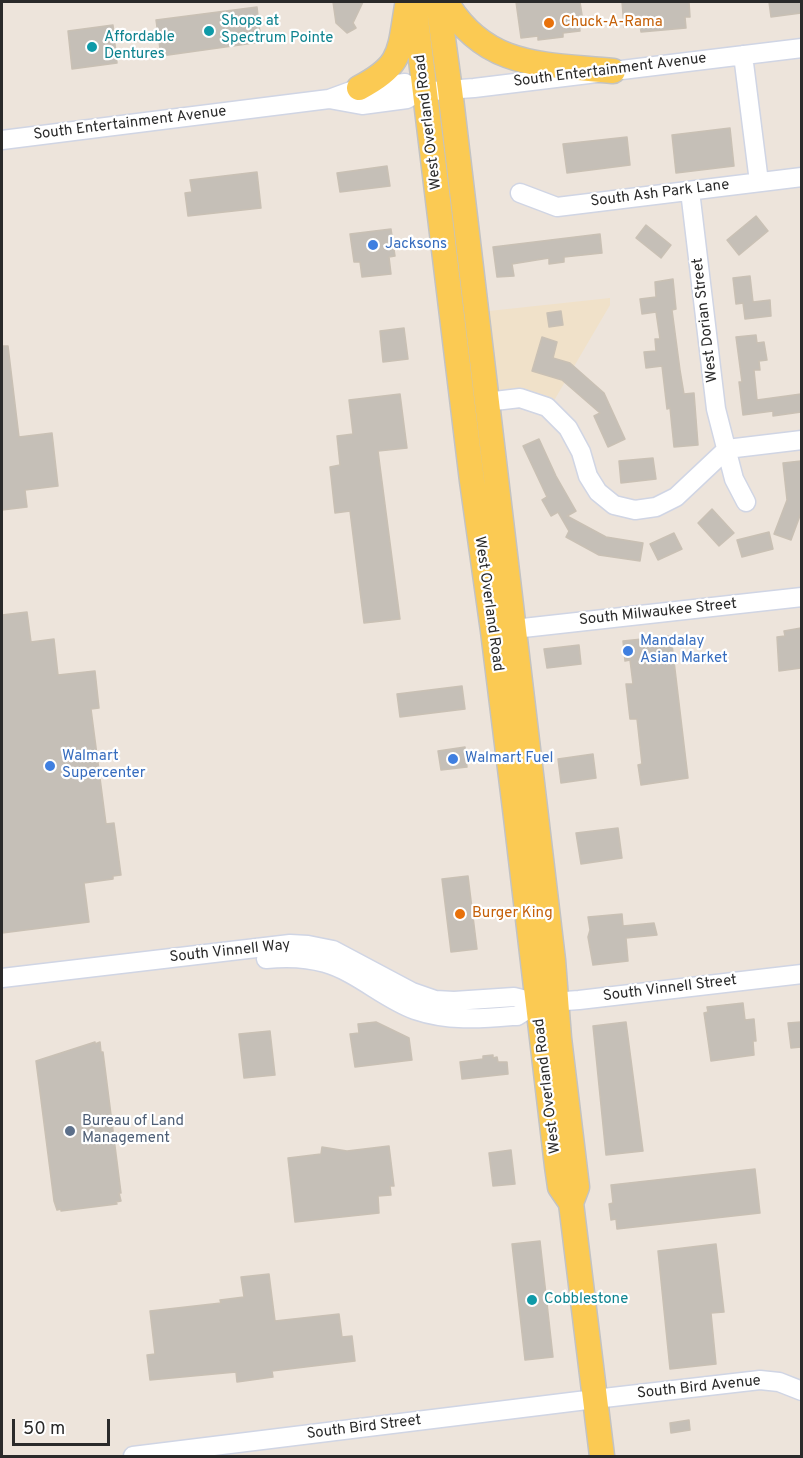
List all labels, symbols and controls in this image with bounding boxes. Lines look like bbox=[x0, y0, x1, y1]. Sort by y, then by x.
place label: Shops at Spectrum Pointe bbox=[221, 13, 333, 48]
place label: Chuck-A-Rama bbox=[561, 14, 663, 32]
marker: Chuck-A-Rama bbox=[542, 16, 556, 30]
marker: Shops at Spectrum Pointe bbox=[202, 24, 216, 38]
place label: Affordable Dentures bbox=[104, 29, 175, 64]
marker: Affordable Dentures bbox=[85, 40, 99, 54]
street label: South Entertainment Avenue bbox=[512, 50, 708, 92]
street label: West Overland Road bbox=[412, 53, 446, 191]
street label: South Entertainment Avenue bbox=[32, 103, 228, 145]
street label: South Ash Park Lane bbox=[590, 177, 730, 211]
place label: Jacksons bbox=[385, 236, 447, 254]
marker: Jacksons bbox=[366, 238, 380, 252]
street label: West Dorian Street bbox=[689, 257, 723, 383]
street label: West Overland Road bbox=[470, 535, 506, 673]
street label: South Milwaukee Street bbox=[578, 596, 738, 630]
place label: Mandalay Asian Market bbox=[640, 633, 728, 668]
marker: Mandalay Asian Market bbox=[621, 644, 635, 658]
place label: Walmart Supercenter bbox=[62, 748, 146, 783]
place label: Walmart Fuel bbox=[465, 750, 553, 768]
marker: Walmart Fuel bbox=[446, 752, 460, 766]
marker: Walmart Supercenter bbox=[43, 759, 57, 773]
place label: Burger King bbox=[472, 905, 553, 923]
marker: Burger King bbox=[453, 907, 467, 921]
street label: South Vinnell Way bbox=[169, 937, 291, 967]
street label: South Vinnell Street bbox=[602, 972, 738, 1006]
street label: West Overland Road bbox=[531, 1017, 565, 1155]
place label: Bureau of Land Management bbox=[82, 1113, 184, 1148]
marker: Bureau of Land Management bbox=[63, 1124, 77, 1138]
place label: Cobblestone bbox=[544, 1291, 628, 1309]
marker: Cobblestone bbox=[525, 1293, 539, 1307]
street label: South Bird Avenue bbox=[636, 1373, 762, 1403]
scale bar bbox=[15, 1407, 112, 1445]
street label: South Bird Street bbox=[306, 1412, 422, 1444]
text: 50 m bbox=[23, 1418, 65, 1441]

